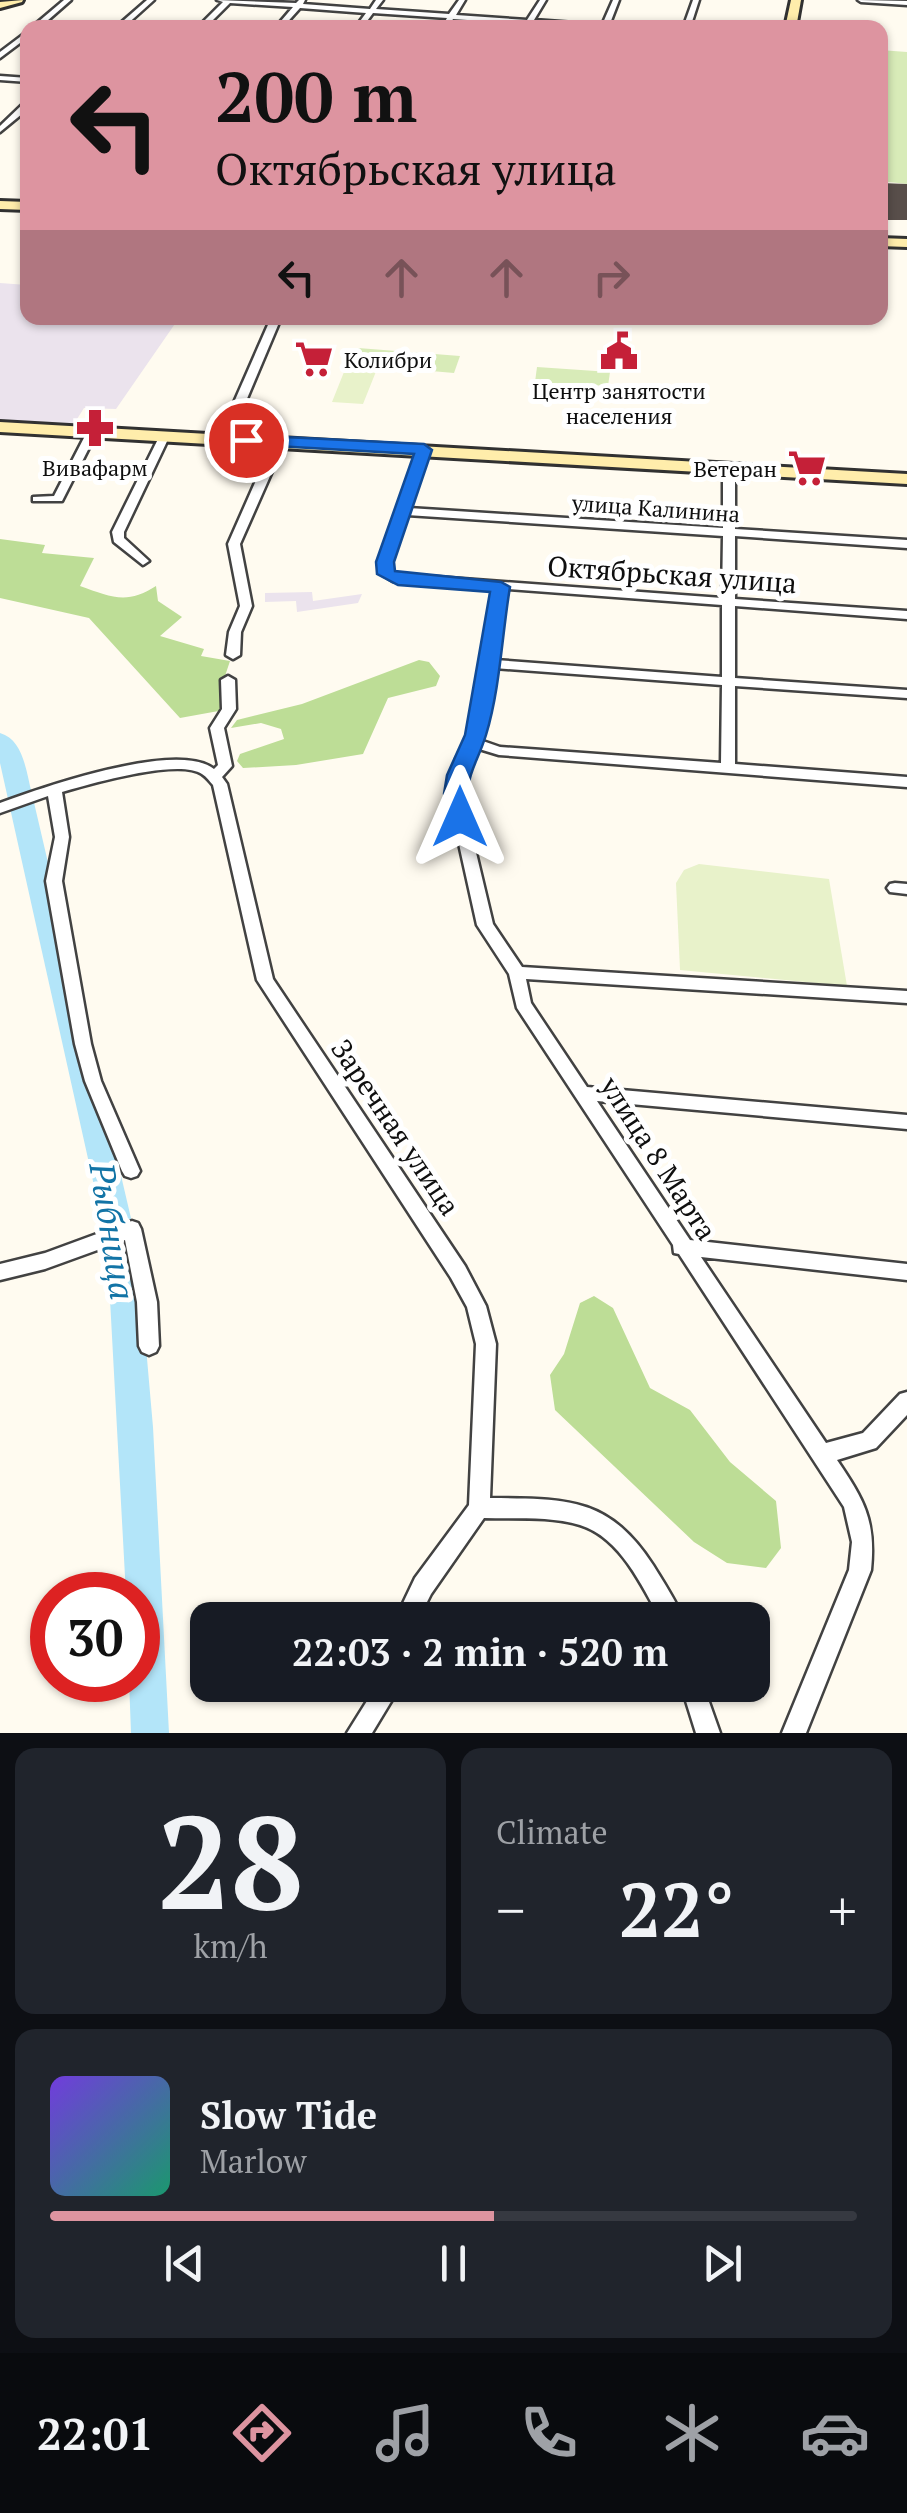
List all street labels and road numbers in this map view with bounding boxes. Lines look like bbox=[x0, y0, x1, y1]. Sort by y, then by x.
street label: улица Калинина bbox=[570, 488, 741, 528]
street label: Октябрьская улица bbox=[546, 547, 798, 601]
street label: Заречная улица bbox=[323, 1032, 469, 1222]
street label: улица 8 Марта bbox=[592, 1068, 726, 1247]

